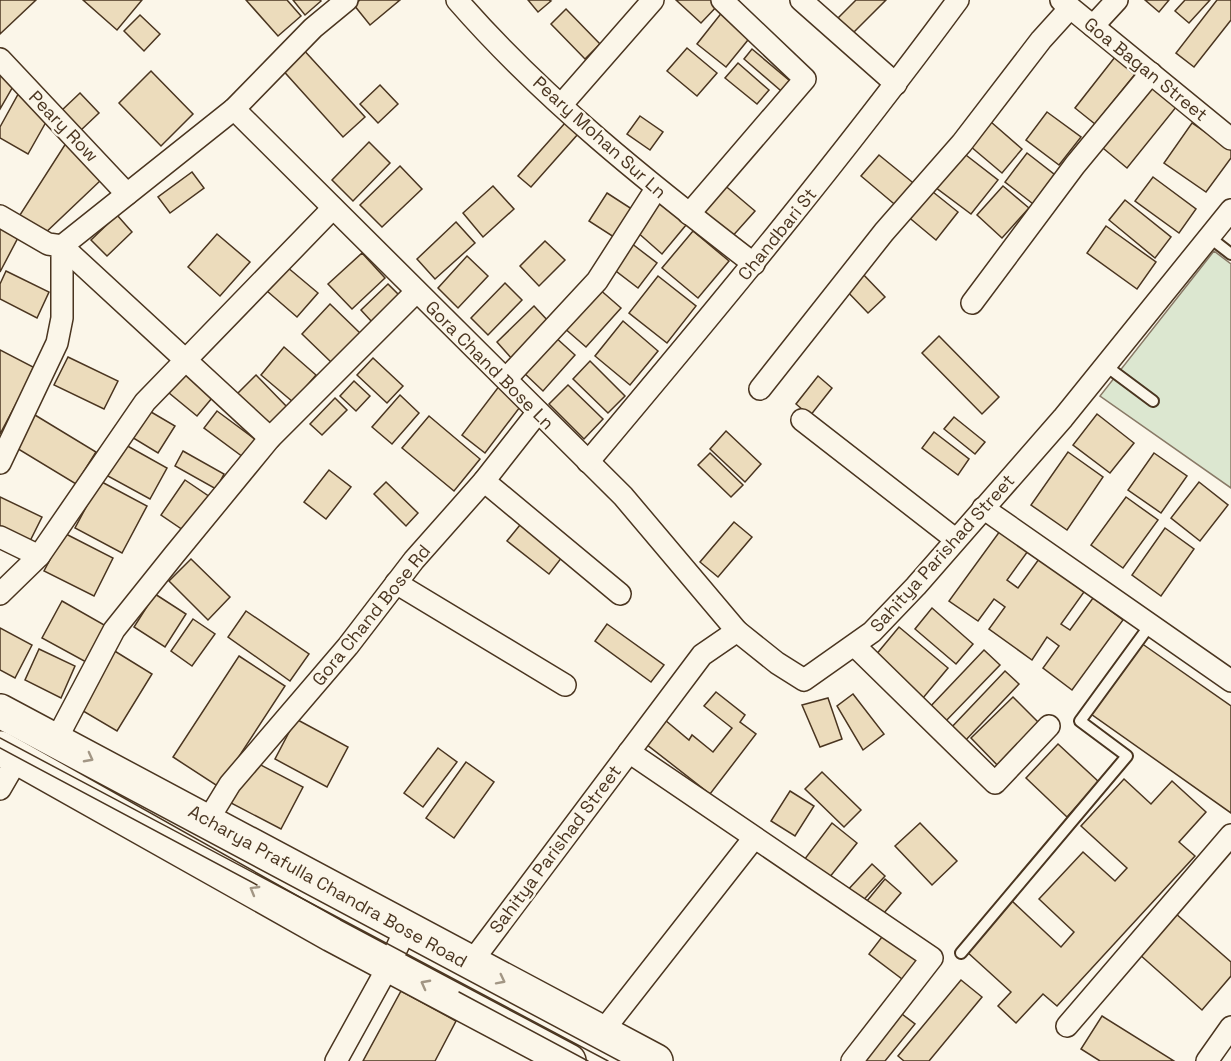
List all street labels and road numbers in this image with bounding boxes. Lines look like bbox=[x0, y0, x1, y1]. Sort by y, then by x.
street label: Goa Bagan Street bbox=[1079, 12, 1213, 126]
street label: Peary Mohan Sur Ln bbox=[528, 71, 672, 203]
street label: Peary Row bbox=[24, 85, 104, 167]
street label: Chandbari St bbox=[733, 183, 821, 285]
street label: Gora Chand Bose Ln bbox=[421, 296, 559, 434]
street label: Sahitya Parishad Street bbox=[865, 469, 1019, 637]
street label: Gora Chand Bose Rd bbox=[307, 540, 435, 690]
street label: Sahitya Parishad Street bbox=[484, 760, 626, 938]
street label: Acharya Prafulla Chandra Bose Road bbox=[185, 800, 471, 972]

